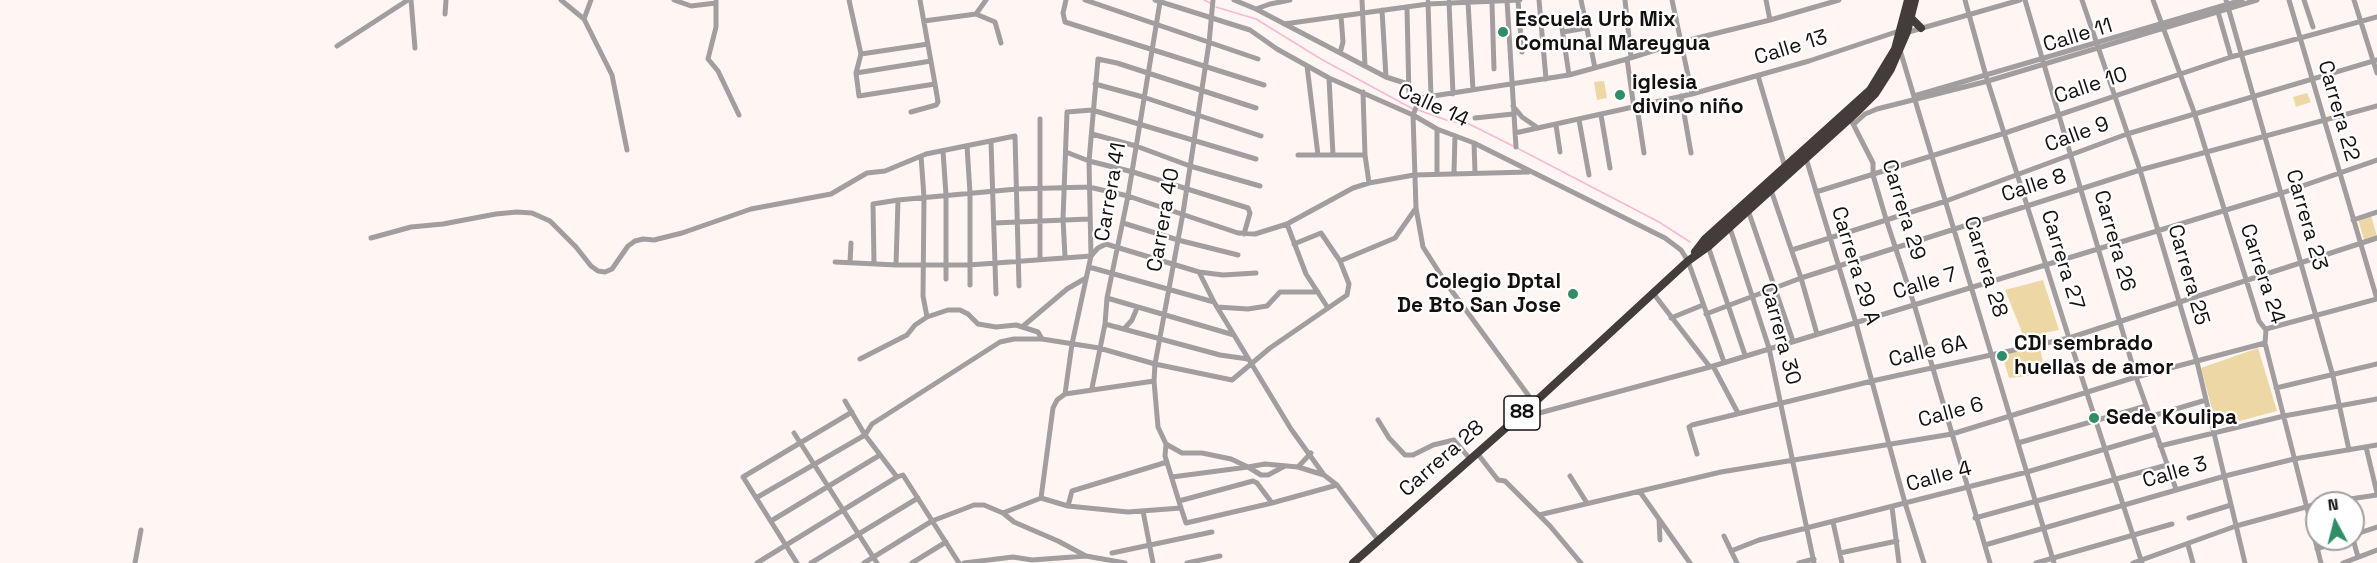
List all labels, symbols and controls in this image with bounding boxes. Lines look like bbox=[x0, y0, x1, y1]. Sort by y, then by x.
place label: Escuela Urb Mix Comunal Mareygua bbox=[1515, 7, 1710, 57]
street label: Calle 11 bbox=[2040, 14, 2116, 58]
marker: Escuela Urb Mix Comunal Mareygua bbox=[1496, 25, 1510, 39]
street label: Calle 13 bbox=[1751, 25, 1831, 71]
street label: Carrera 22 bbox=[2312, 58, 2364, 164]
street label: Calle 10 bbox=[2051, 62, 2131, 110]
place label: iglesia divino niño bbox=[1632, 70, 1744, 120]
street label: Calle 14 bbox=[1393, 79, 1473, 133]
marker: iglesia divino niño bbox=[1613, 88, 1627, 102]
street label: Calle 9 bbox=[2041, 112, 2113, 158]
street label: Carrera 41 bbox=[1090, 141, 1132, 243]
street label: Carrera 29 bbox=[1876, 157, 1930, 263]
street label: Calle 8 bbox=[1998, 164, 2070, 208]
street label: Carrera 40 bbox=[1142, 166, 1186, 274]
street label: Carrera 23 bbox=[2280, 167, 2332, 273]
street label: Carrera 26 bbox=[2088, 188, 2140, 294]
street label: Carrera 29 A bbox=[1825, 204, 1885, 328]
street label: Carrera 27 bbox=[2035, 207, 2089, 313]
street label: Carrera 28 bbox=[1958, 213, 2012, 321]
street label: Carrera 24 bbox=[2234, 221, 2290, 327]
street label: Carrera 25 bbox=[2162, 222, 2214, 328]
street label: Calle 7 bbox=[1890, 262, 1960, 306]
place label: Colegio Dptal De Bto San Jose bbox=[1397, 269, 1561, 319]
street label: Carrera 30 bbox=[1754, 280, 1806, 388]
marker: Colegio Dptal De Bto San Jose bbox=[1566, 287, 1580, 301]
street label: Calle 6A bbox=[1886, 331, 1970, 373]
place label: CDI sembrado huellas de amor bbox=[2014, 331, 2173, 381]
marker: CDI sembrado huellas de amor bbox=[1995, 349, 2009, 363]
street label: Calle 6 bbox=[1916, 392, 1986, 434]
road number: 88 bbox=[1504, 396, 1540, 430]
place label: Sede Koulipa bbox=[2106, 405, 2237, 431]
marker: Sede Koulipa bbox=[2087, 411, 2101, 425]
street label: Carrera 28 bbox=[1394, 415, 1490, 503]
street label: Calle 3 bbox=[2140, 452, 2210, 494]
street label: Calle 4 bbox=[1903, 456, 1975, 498]
north arrow bbox=[2305, 491, 2365, 551]
text: N bbox=[2326, 494, 2340, 516]

